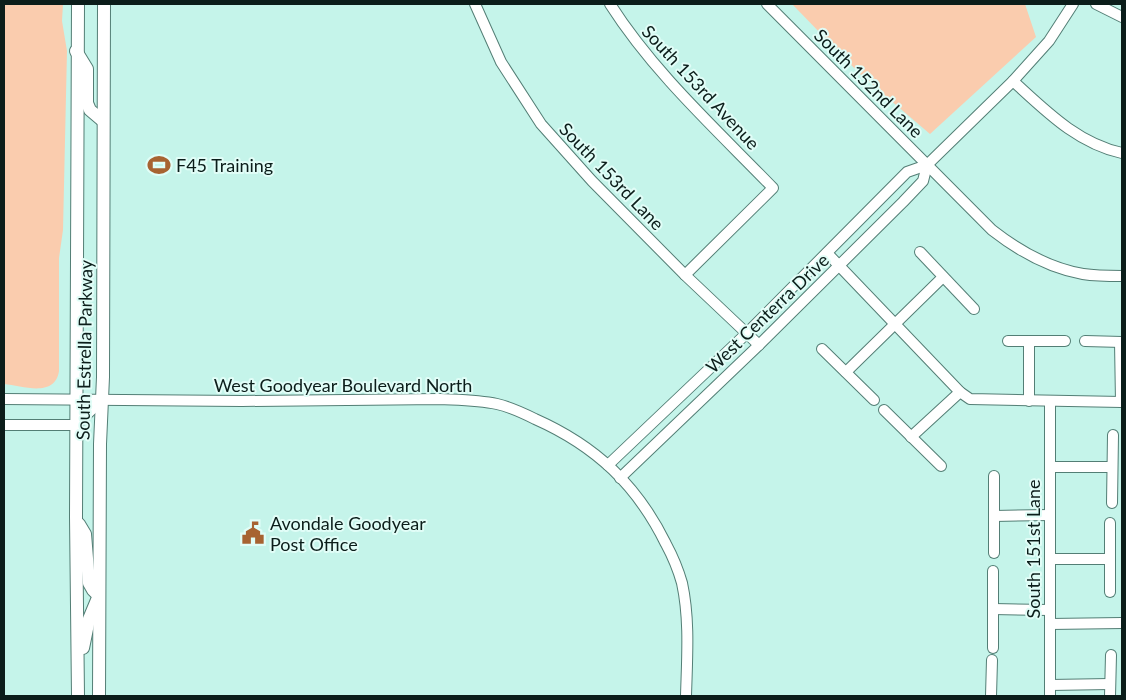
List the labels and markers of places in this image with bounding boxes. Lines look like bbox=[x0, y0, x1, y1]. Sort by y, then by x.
sports icon: F45 Training bbox=[146, 152, 172, 178]
place label: F45 Training bbox=[176, 154, 273, 176]
place label: Avondale Goodyear Post Office bbox=[270, 512, 426, 555]
public building icon: Avondale Goodyear Post Office bbox=[240, 520, 266, 546]

